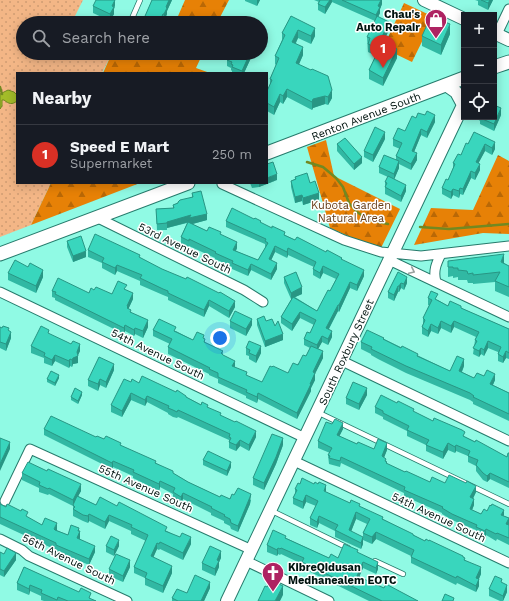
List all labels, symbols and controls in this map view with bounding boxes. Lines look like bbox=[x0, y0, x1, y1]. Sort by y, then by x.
shop icon: Chau's Auto Repair bbox=[423, 7, 449, 40]
place label: Chau's Auto Repair bbox=[356, 8, 420, 34]
map controls bbox=[461, 12, 497, 120]
button: + bbox=[461, 12, 497, 48]
search box bbox=[16, 16, 268, 60]
icon: search bbox=[30, 27, 52, 49]
text: Search here bbox=[62, 29, 150, 47]
pin: 1 bbox=[370, 35, 396, 68]
button: − bbox=[461, 48, 497, 84]
button: locate bbox=[461, 84, 497, 120]
text: Nearby bbox=[32, 88, 91, 108]
street label: Renton Avenue South bbox=[310, 90, 423, 143]
text: Speed E Mart bbox=[70, 138, 169, 156]
text: 1 bbox=[42, 147, 48, 162]
text: 250 m bbox=[212, 147, 252, 162]
text: Supermarket bbox=[70, 156, 152, 171]
park label: Kubota Garden Natural Area bbox=[311, 199, 391, 225]
street label: 53rd Avenue South bbox=[136, 220, 233, 277]
one-way arrow bbox=[408, 266, 416, 274]
street label: South Roxbury Street bbox=[316, 297, 377, 407]
street label: 54th Avenue South bbox=[109, 326, 207, 383]
your location bbox=[210, 328, 230, 348]
street label: 55th Avenue South bbox=[97, 462, 195, 515]
street label: 54th Avenue South bbox=[390, 490, 488, 545]
street label: 56th Avenue South bbox=[20, 531, 118, 588]
church icon: KibreQidusan Medhanealem EOTC bbox=[260, 560, 286, 593]
place label: KibreQidusan Medhanealem EOTC bbox=[288, 561, 397, 587]

